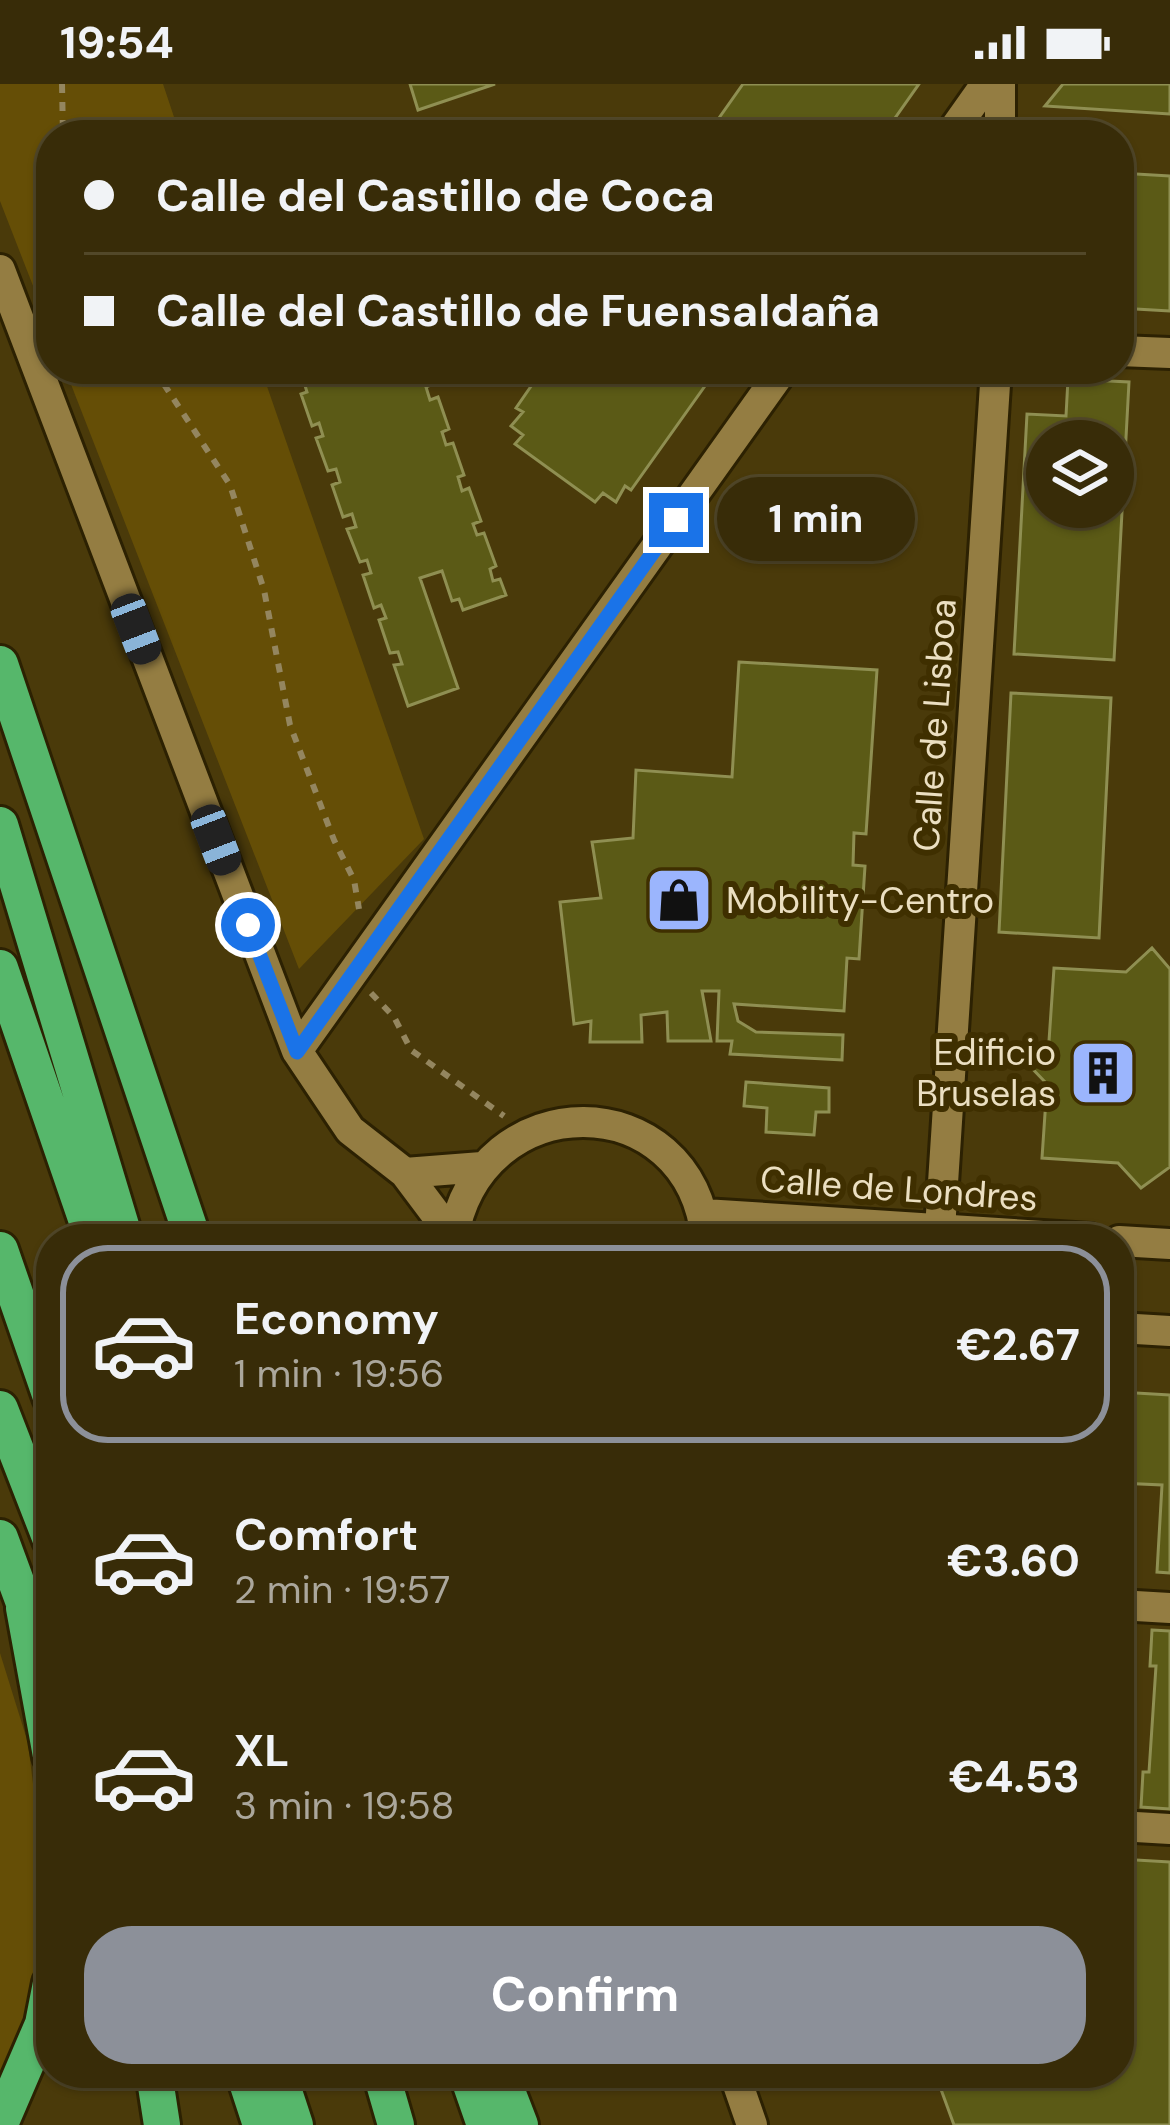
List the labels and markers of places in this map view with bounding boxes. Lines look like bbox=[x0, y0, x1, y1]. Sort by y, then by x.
shop icon: Mobility-Centro bbox=[644, 865, 714, 935]
place label: Mobility-Centro bbox=[726, 877, 994, 924]
place label: Edificio Bruselas bbox=[916, 1029, 1056, 1117]
building icon: Edificio Bruselas bbox=[1068, 1038, 1138, 1108]

